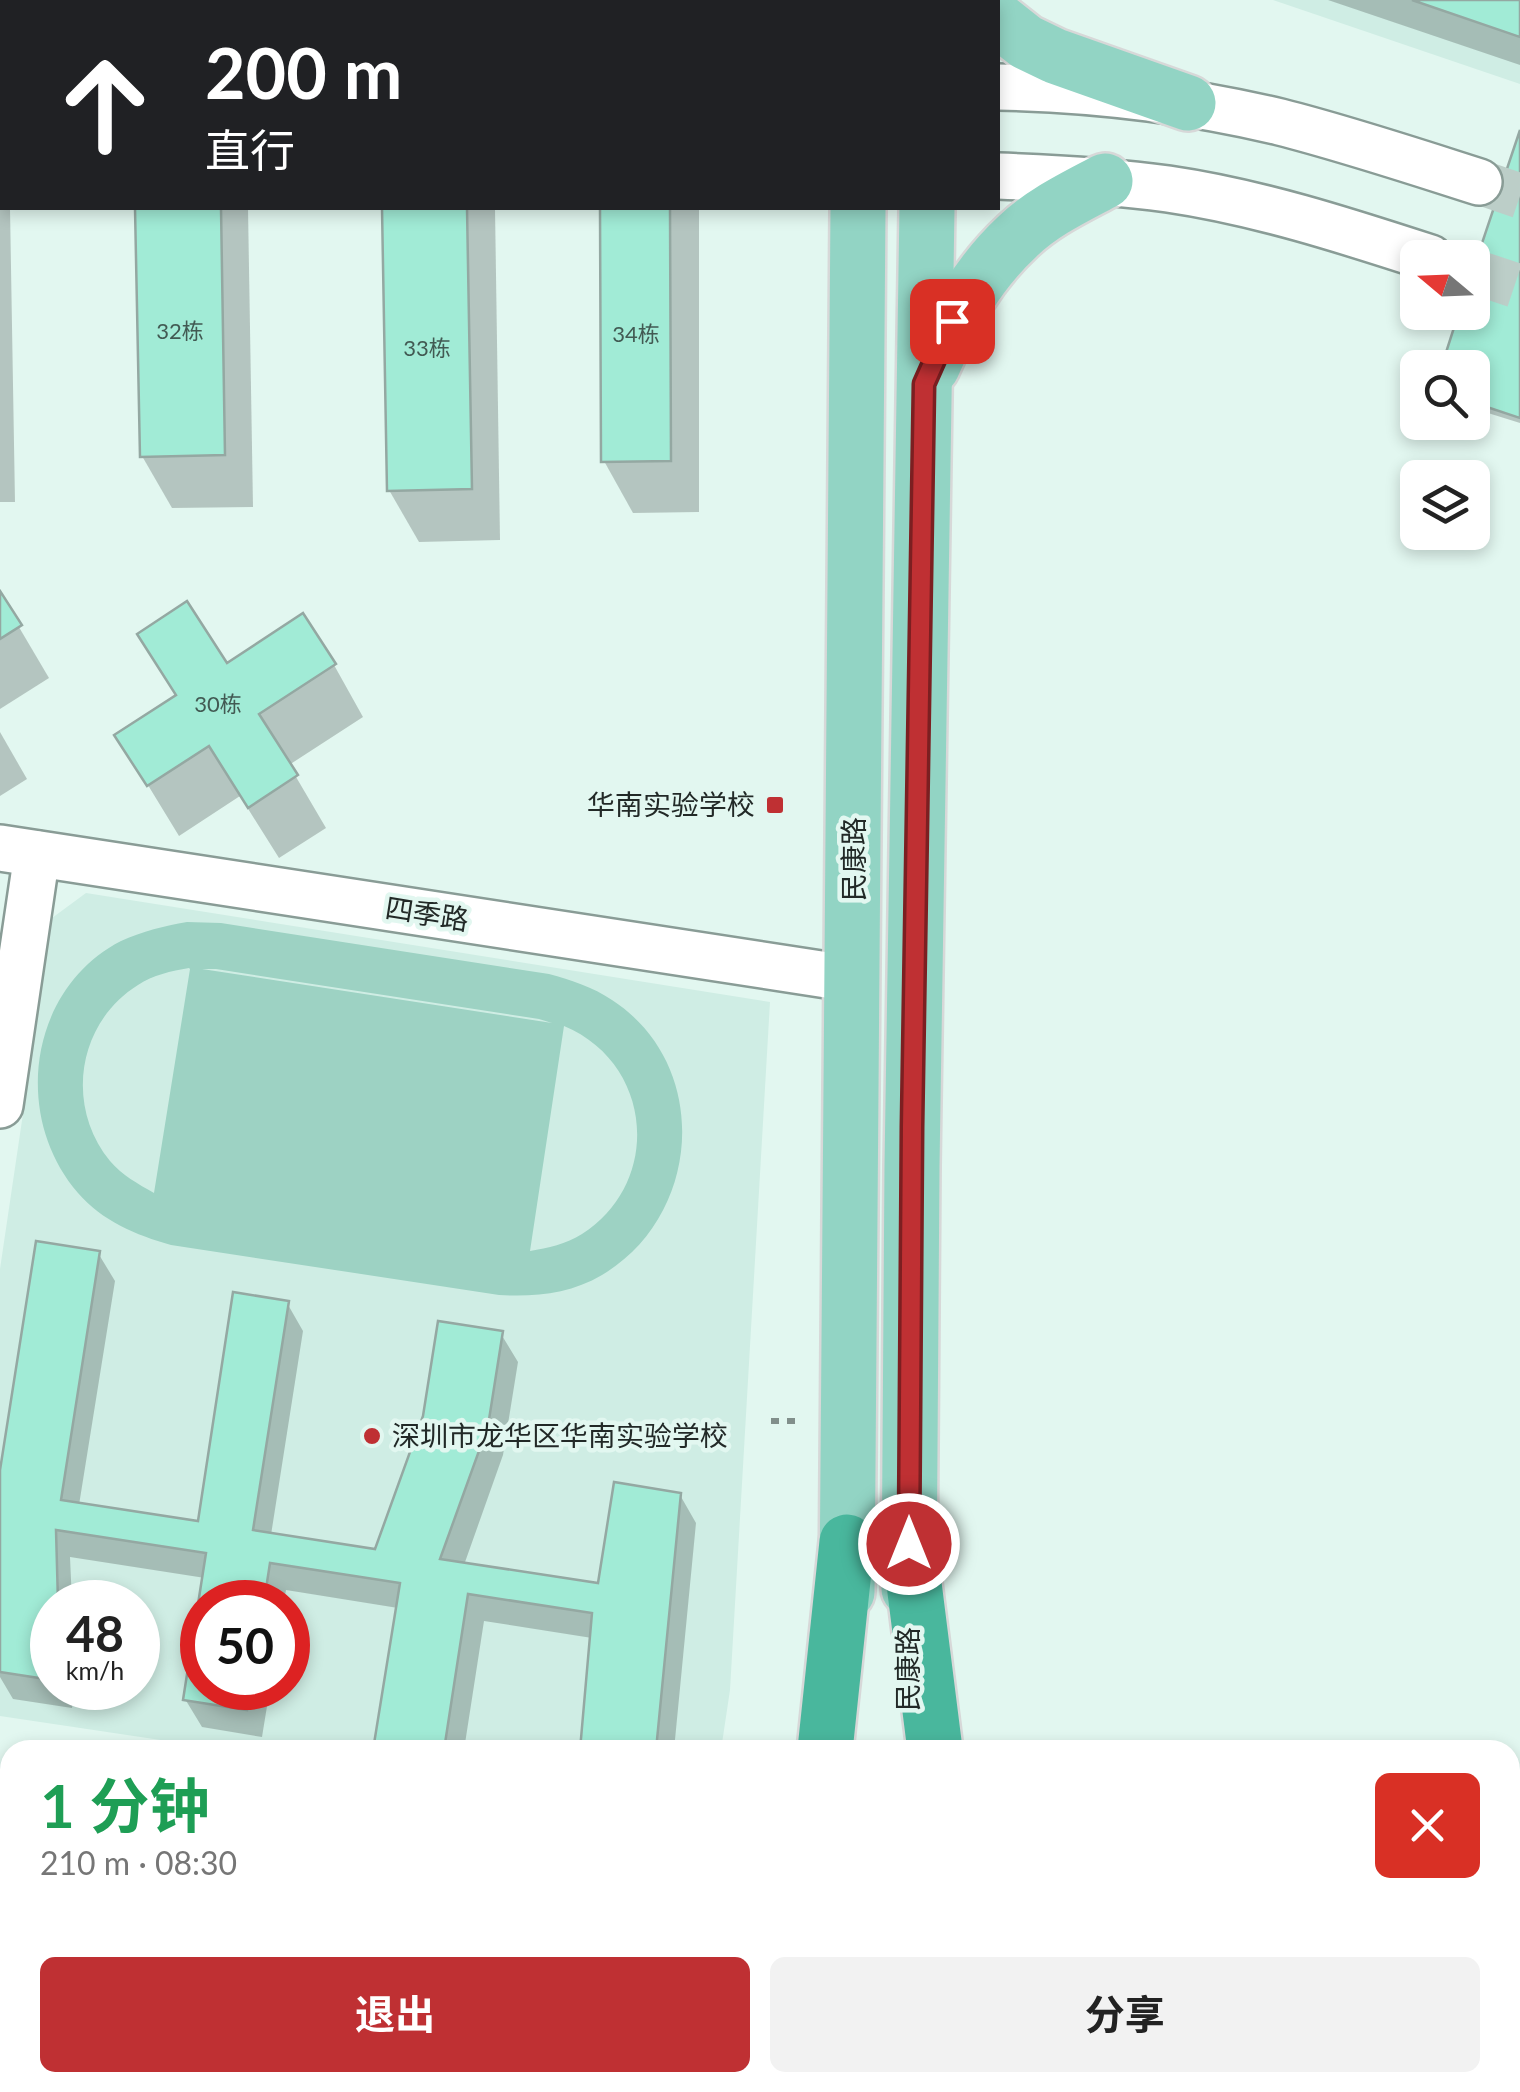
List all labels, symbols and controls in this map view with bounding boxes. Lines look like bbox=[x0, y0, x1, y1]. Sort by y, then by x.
text: 200 m bbox=[205, 30, 402, 114]
icon: ahead bbox=[40, 40, 170, 170]
text: 直行 bbox=[205, 123, 295, 177]
north arrow bbox=[1400, 240, 1490, 330]
map controls bbox=[1400, 240, 1490, 550]
pin bbox=[910, 279, 995, 364]
icon: arrive bbox=[925, 294, 980, 349]
house number: 32栋 bbox=[156, 317, 204, 344]
house number: 34栋 bbox=[612, 320, 660, 347]
house number: 33栋 bbox=[403, 334, 451, 361]
button: search bbox=[1400, 350, 1490, 440]
button: layers bbox=[1400, 460, 1490, 550]
house number: 30栋 bbox=[194, 690, 242, 717]
place label: 华南实验学校 bbox=[587, 787, 755, 821]
marker: 华南实验学校 bbox=[764, 794, 786, 816]
street label: 民康路 bbox=[836, 817, 870, 901]
street label: 四季路 bbox=[383, 890, 471, 936]
place label: 深圳市龙华区华南实验学校 bbox=[392, 1418, 728, 1452]
marker: 深圳市龙华区华南实验学校 bbox=[361, 1425, 383, 1447]
position arrow bbox=[857, 1492, 961, 1596]
speed limit sign: 50 bbox=[180, 1580, 310, 1710]
text: 48 bbox=[66, 1603, 124, 1663]
street label: 民康路 bbox=[890, 1627, 924, 1711]
text: km/h bbox=[66, 1655, 124, 1685]
text: 1 分钟 bbox=[40, 1769, 209, 1841]
button: close bbox=[1375, 1773, 1480, 1878]
text: 210 m · 08:30 bbox=[40, 1843, 237, 1882]
button: 退出 bbox=[40, 1957, 750, 2072]
button: 分享 bbox=[770, 1957, 1480, 2072]

